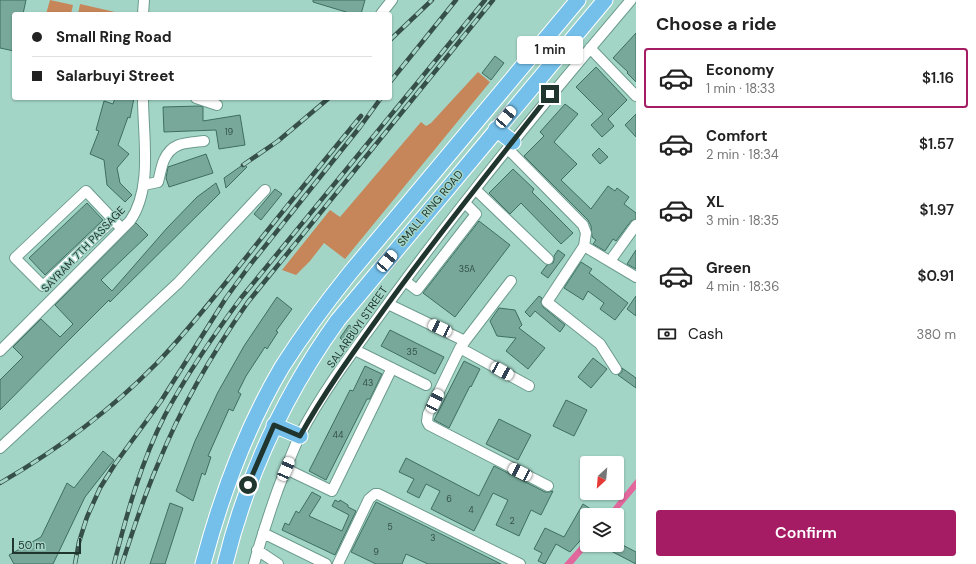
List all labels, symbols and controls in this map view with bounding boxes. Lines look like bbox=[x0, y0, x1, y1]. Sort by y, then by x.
text: Choose a ride bbox=[656, 12, 777, 36]
text: Small Ring Road bbox=[56, 27, 172, 47]
callout: 1 min bbox=[517, 36, 583, 64]
text: 1 min bbox=[534, 41, 566, 58]
icon: car bbox=[658, 60, 694, 96]
text: Economy bbox=[706, 60, 774, 80]
text: Salarbuyi Street bbox=[56, 66, 175, 86]
text: $1.16 bbox=[922, 68, 954, 88]
text: 1 min · 18:33 bbox=[706, 80, 775, 97]
route end bbox=[541, 85, 559, 103]
car bbox=[494, 104, 518, 130]
house number: 19 bbox=[225, 126, 234, 138]
icon: car bbox=[658, 126, 694, 162]
text: Comfort bbox=[706, 126, 767, 146]
text: $1.57 bbox=[919, 134, 954, 154]
text: 2 min · 18:34 bbox=[706, 146, 779, 163]
street label: SMALL RING ROAD bbox=[394, 167, 466, 249]
icon: car bbox=[658, 192, 694, 228]
text: XL bbox=[706, 192, 724, 212]
text: $1.97 bbox=[919, 200, 954, 220]
street label: SAYRAM 7TH PASSAGE bbox=[38, 203, 128, 295]
text: 3 min · 18:35 bbox=[706, 212, 779, 229]
car bbox=[375, 248, 399, 274]
icon: car bbox=[658, 258, 694, 294]
text: Green bbox=[706, 258, 751, 278]
house number: 35A bbox=[459, 263, 475, 275]
text: $0.91 bbox=[918, 266, 954, 286]
text: 4 min · 18:36 bbox=[706, 278, 779, 295]
street label: SALARBUYI STREET bbox=[324, 283, 390, 371]
car bbox=[427, 317, 453, 339]
icon: cash bbox=[656, 323, 678, 345]
text: Cash bbox=[688, 324, 723, 344]
text: 380 m bbox=[916, 326, 956, 343]
house number: 35 bbox=[407, 346, 417, 358]
car bbox=[489, 360, 515, 382]
house number: 43 bbox=[363, 377, 373, 389]
car bbox=[424, 388, 446, 414]
house number: 44 bbox=[333, 429, 344, 441]
car bbox=[276, 456, 296, 482]
north arrow bbox=[580, 456, 624, 500]
map controls bbox=[580, 456, 624, 552]
car bbox=[507, 461, 533, 483]
route start bbox=[239, 476, 257, 494]
house number: 6 bbox=[446, 493, 452, 505]
house number: 4 bbox=[468, 504, 474, 516]
button: layers bbox=[580, 508, 624, 552]
button: Confirm bbox=[656, 510, 956, 556]
house number: 2 bbox=[509, 515, 515, 527]
house number: 5 bbox=[387, 521, 393, 533]
house number: 3 bbox=[430, 532, 436, 544]
scale bar bbox=[12, 536, 81, 555]
text: 50 m bbox=[18, 538, 45, 552]
house number: 9 bbox=[373, 546, 379, 558]

